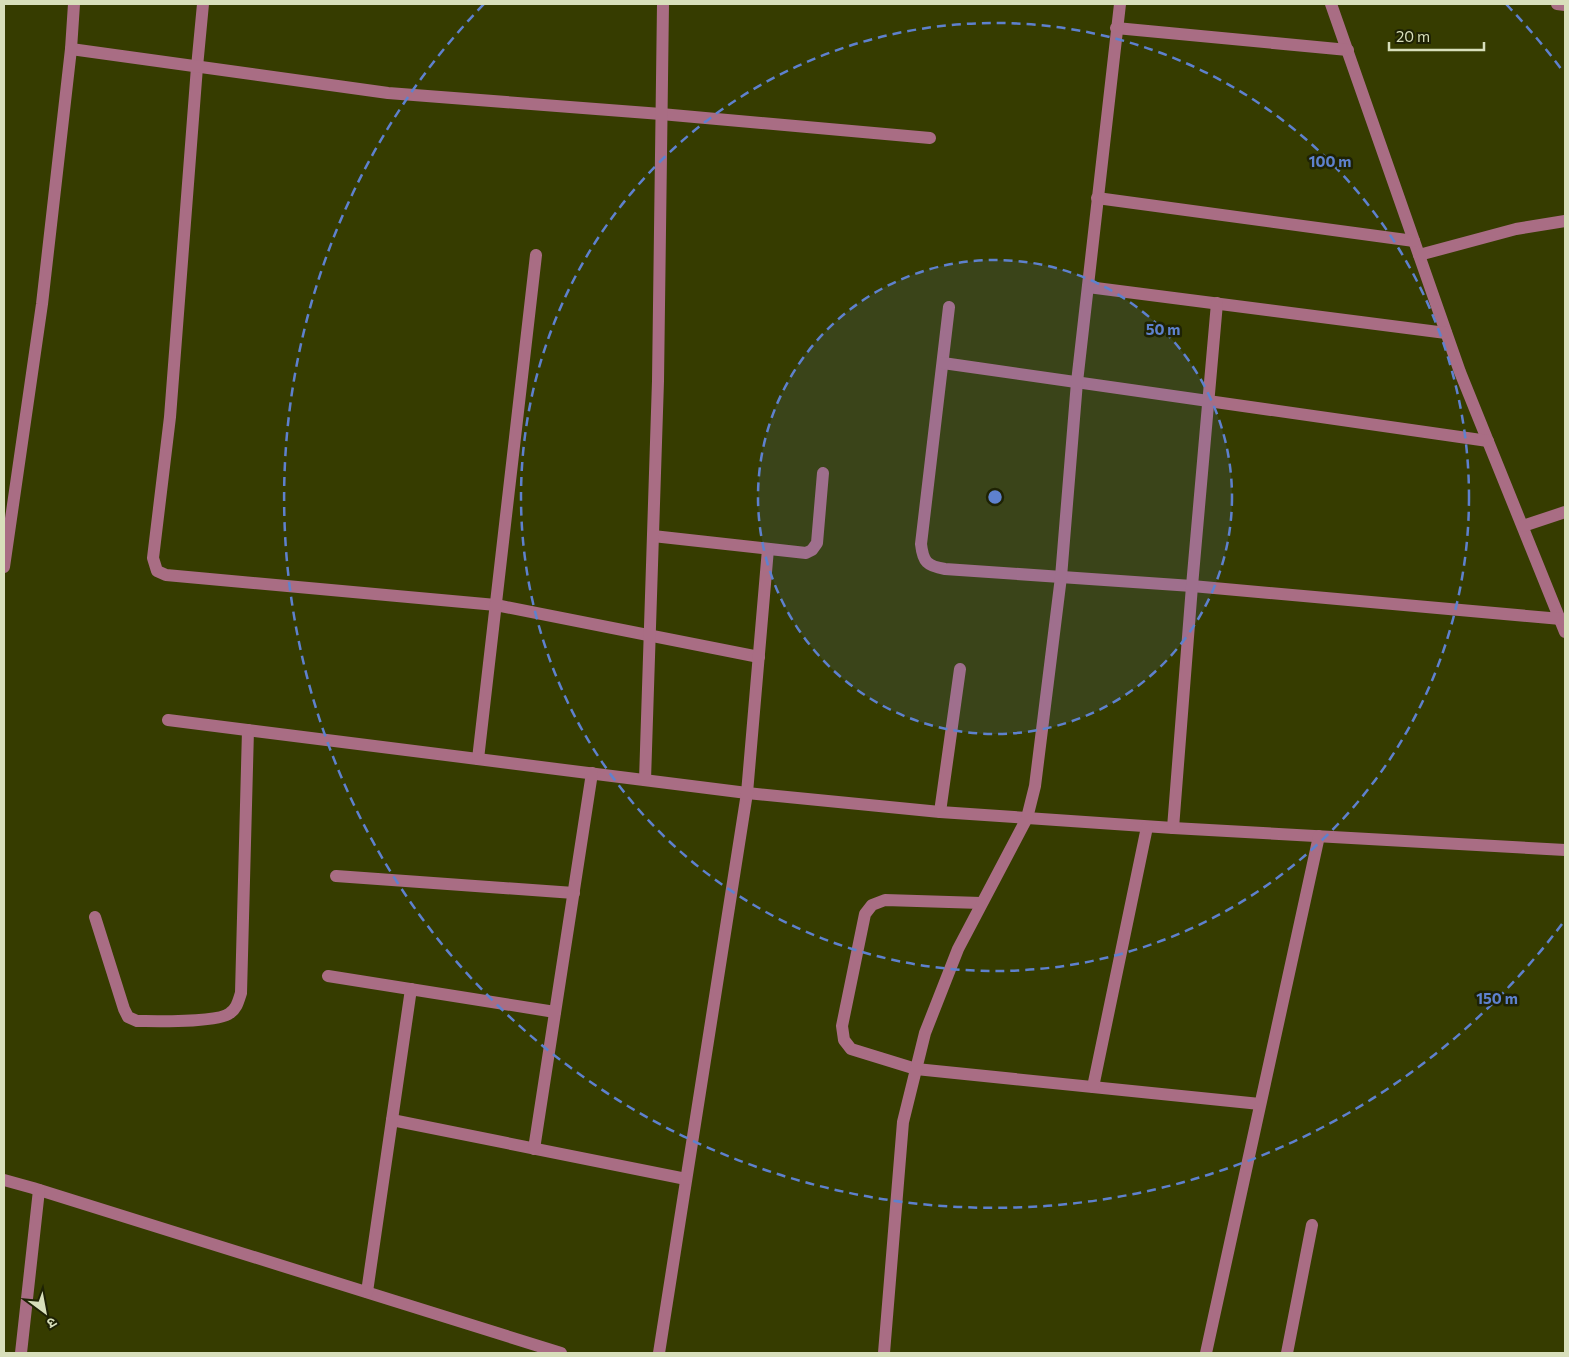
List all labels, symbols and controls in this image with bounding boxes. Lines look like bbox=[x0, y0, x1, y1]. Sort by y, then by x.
scale bar bbox=[1389, 20, 1484, 52]
text: 20 m bbox=[1396, 27, 1430, 45]
text: 100 m bbox=[1309, 152, 1351, 170]
text: 50 m bbox=[1146, 320, 1180, 338]
centre of rings bbox=[986, 488, 1004, 506]
text: 150 m bbox=[1476, 989, 1518, 1007]
north arrow bbox=[20, 1287, 70, 1337]
text: उ bbox=[43, 1314, 60, 1333]

